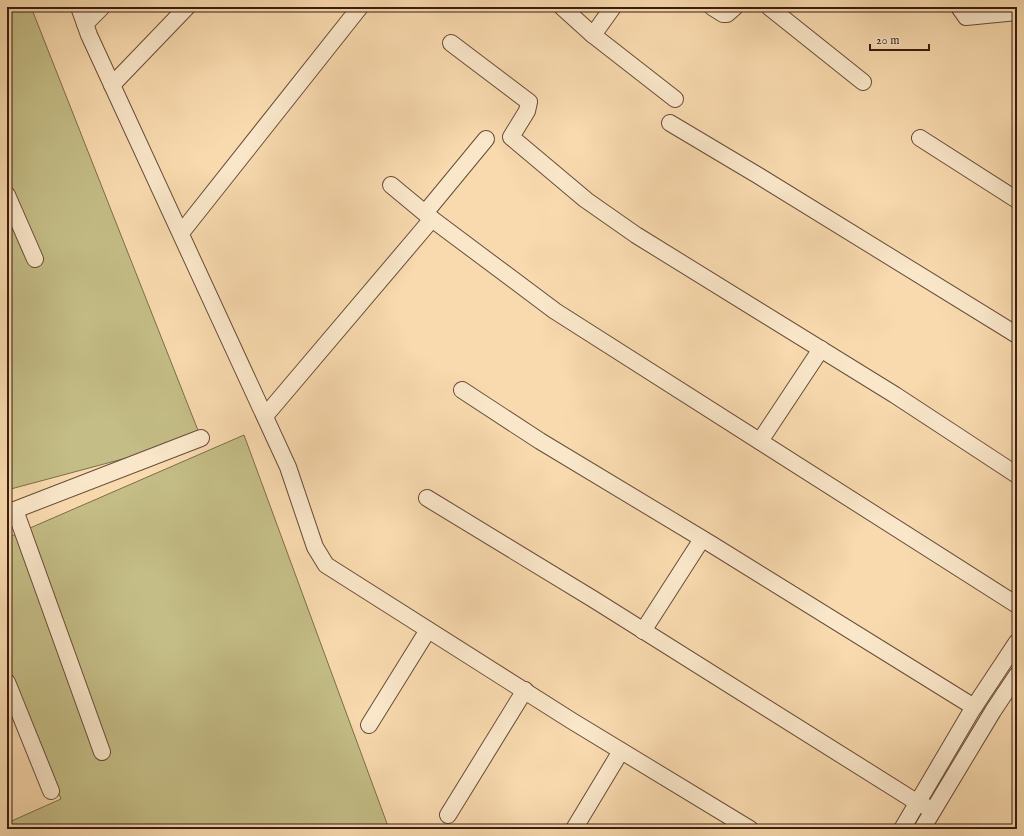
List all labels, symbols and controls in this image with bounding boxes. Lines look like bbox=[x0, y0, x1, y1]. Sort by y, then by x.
scale bar bbox=[870, 26, 929, 52]
text: 20 m bbox=[876, 33, 899, 48]

